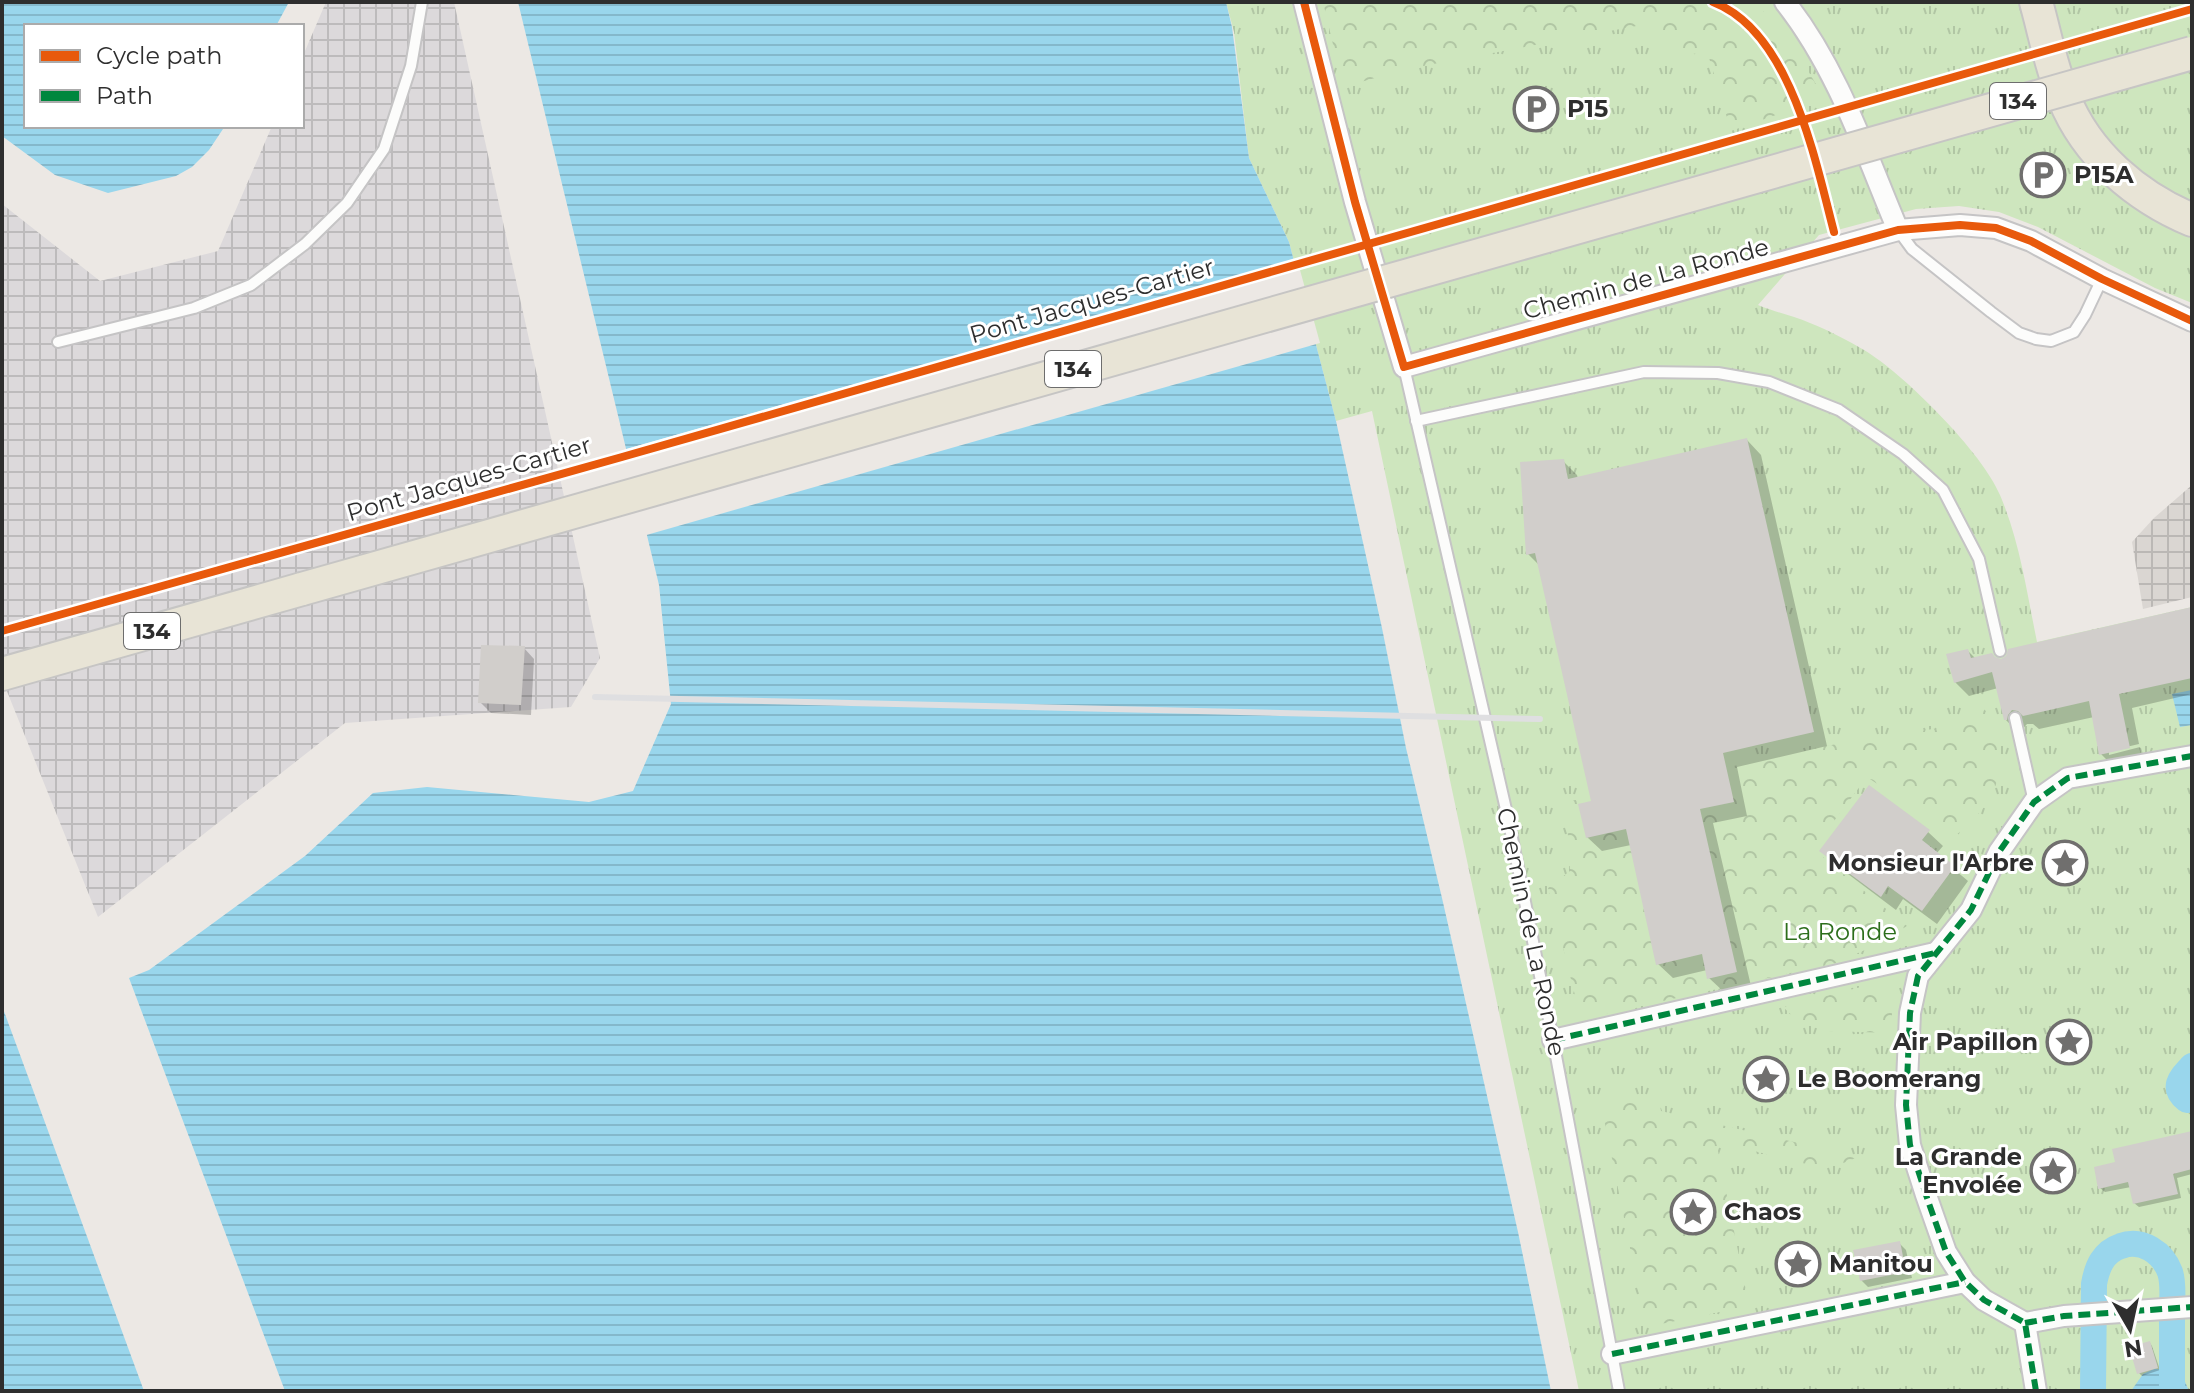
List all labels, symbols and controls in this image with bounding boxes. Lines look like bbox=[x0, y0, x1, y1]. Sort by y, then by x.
legend bbox=[24, 24, 304, 128]
text: Cycle path bbox=[96, 41, 223, 70]
text: Path bbox=[96, 81, 153, 110]
road number: 134 bbox=[1990, 83, 2046, 119]
parking icon: P15 bbox=[1512, 85, 1560, 133]
place label: P15 bbox=[1567, 94, 1608, 123]
parking icon: P15A bbox=[2019, 151, 2067, 199]
place label: P15A bbox=[2074, 160, 2134, 189]
street label: Chemin de La Ronde bbox=[1520, 232, 1772, 325]
street label: Pont Jacques-Cartier bbox=[966, 252, 1217, 349]
road number: 134 bbox=[1045, 351, 1101, 387]
street label: Pont Jacques-Cartier bbox=[343, 430, 594, 527]
road number: 134 bbox=[124, 613, 180, 649]
street label: Chemin de La Ronde bbox=[1491, 805, 1572, 1059]
place icon: Monsieur l'Arbre bbox=[2041, 839, 2089, 887]
place label: Monsieur l'Arbre bbox=[1828, 848, 2034, 877]
park label: La Ronde bbox=[1783, 917, 1897, 946]
place icon: Air Papillon bbox=[2045, 1018, 2093, 1066]
place label: Air Papillon bbox=[1892, 1027, 2038, 1056]
place icon: Le Boomerang bbox=[1742, 1055, 1790, 1103]
place label: Le Boomerang bbox=[1797, 1064, 1981, 1093]
place label: La Grande Envolée bbox=[1895, 1142, 2022, 1199]
place icon: La Grande Envolée bbox=[2029, 1147, 2077, 1195]
place icon: Chaos bbox=[1669, 1188, 1717, 1236]
place label: Chaos bbox=[1724, 1197, 1802, 1226]
place icon: Manitou bbox=[1774, 1240, 1822, 1288]
place label: Manitou bbox=[1829, 1249, 1933, 1278]
north arrow bbox=[2090, 1289, 2170, 1369]
text: N bbox=[2122, 1334, 2144, 1363]

